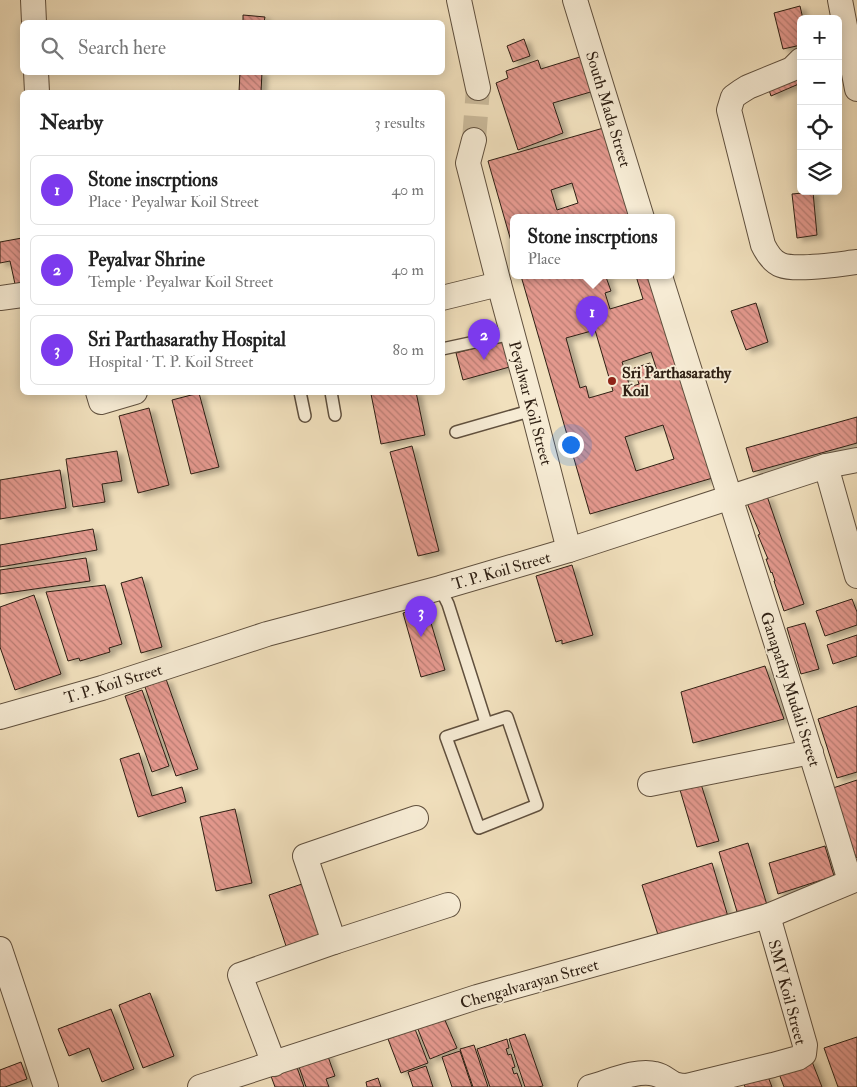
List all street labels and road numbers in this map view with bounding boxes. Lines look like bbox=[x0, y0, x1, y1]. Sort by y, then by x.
street label: South Mada Street bbox=[581, 49, 635, 170]
street label: Peyalwar Koil Street bbox=[504, 339, 556, 468]
street label: T. P. Koil Street bbox=[450, 547, 553, 595]
street label: Ganapathy Mudali Street bbox=[755, 609, 825, 770]
street label: T. P. Koil Street bbox=[62, 660, 165, 708]
street label: SMV Koil Street bbox=[763, 938, 811, 1047]
street label: Chengalvarayan Street bbox=[458, 955, 601, 1013]

